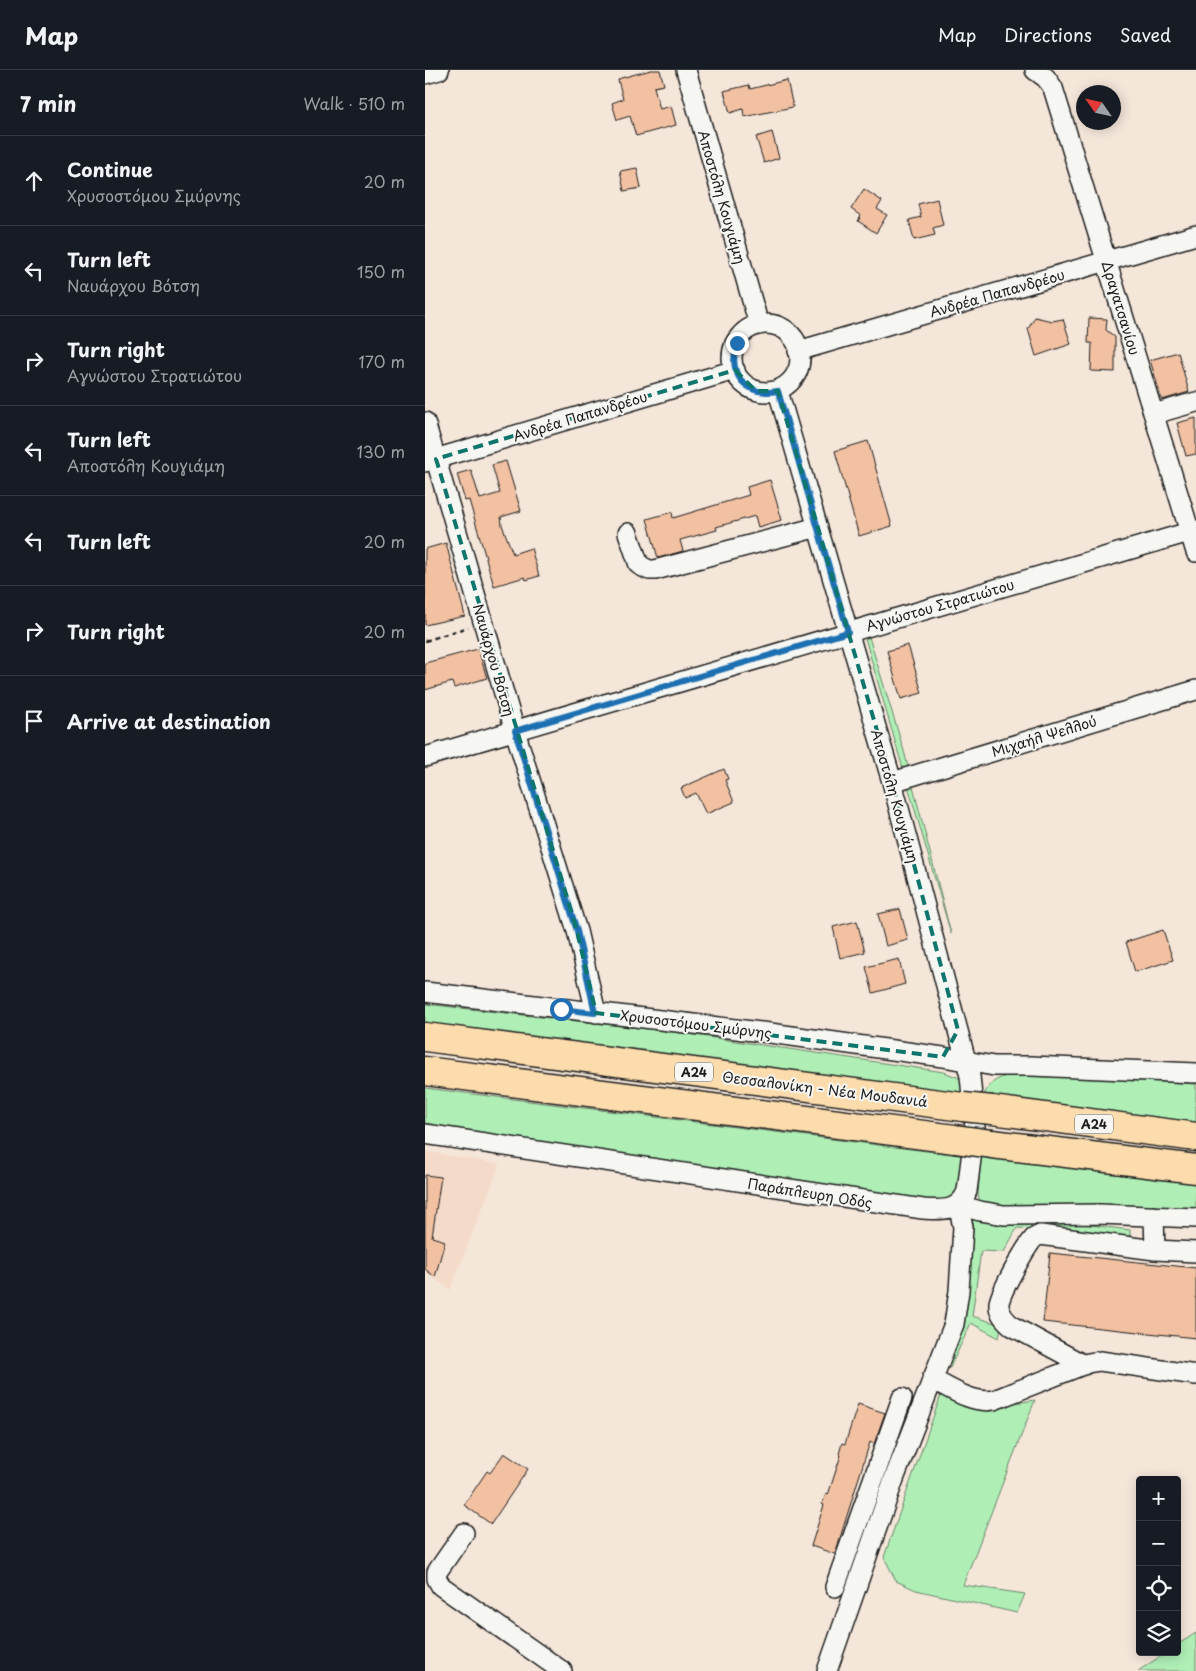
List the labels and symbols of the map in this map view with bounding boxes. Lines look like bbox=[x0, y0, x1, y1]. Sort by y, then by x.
north arrow bbox=[1076, 85, 1121, 130]
street label: Αποστόλη Κουγιάμη bbox=[693, 128, 751, 266]
street label: Δραγατσανίου bbox=[1097, 258, 1145, 358]
street label: Ανδρέα Παπανδρέου bbox=[927, 264, 1067, 322]
route end bbox=[726, 332, 749, 355]
street label: Ανδρέα Παπανδρέου bbox=[510, 386, 650, 446]
street label: Αγνώστου Στρατιώτου bbox=[863, 574, 1017, 636]
street label: Ναυάρχου Βότση bbox=[468, 601, 520, 719]
street label: Μιχαήλ Ψελλού bbox=[989, 710, 1099, 762]
street label: Αποστόλη Κουγιάμη bbox=[866, 727, 924, 865]
route start bbox=[550, 998, 573, 1021]
street label: Χρυσοστόμου Σμύρνης bbox=[619, 1004, 773, 1044]
road number: Α24 bbox=[675, 1062, 713, 1082]
street label: Θεσσαλονίκη - Νέα Μουδανιά bbox=[721, 1066, 929, 1112]
road number: Α24 bbox=[1075, 1114, 1113, 1134]
street label: Παράπλευρη Οδός bbox=[746, 1173, 874, 1213]

